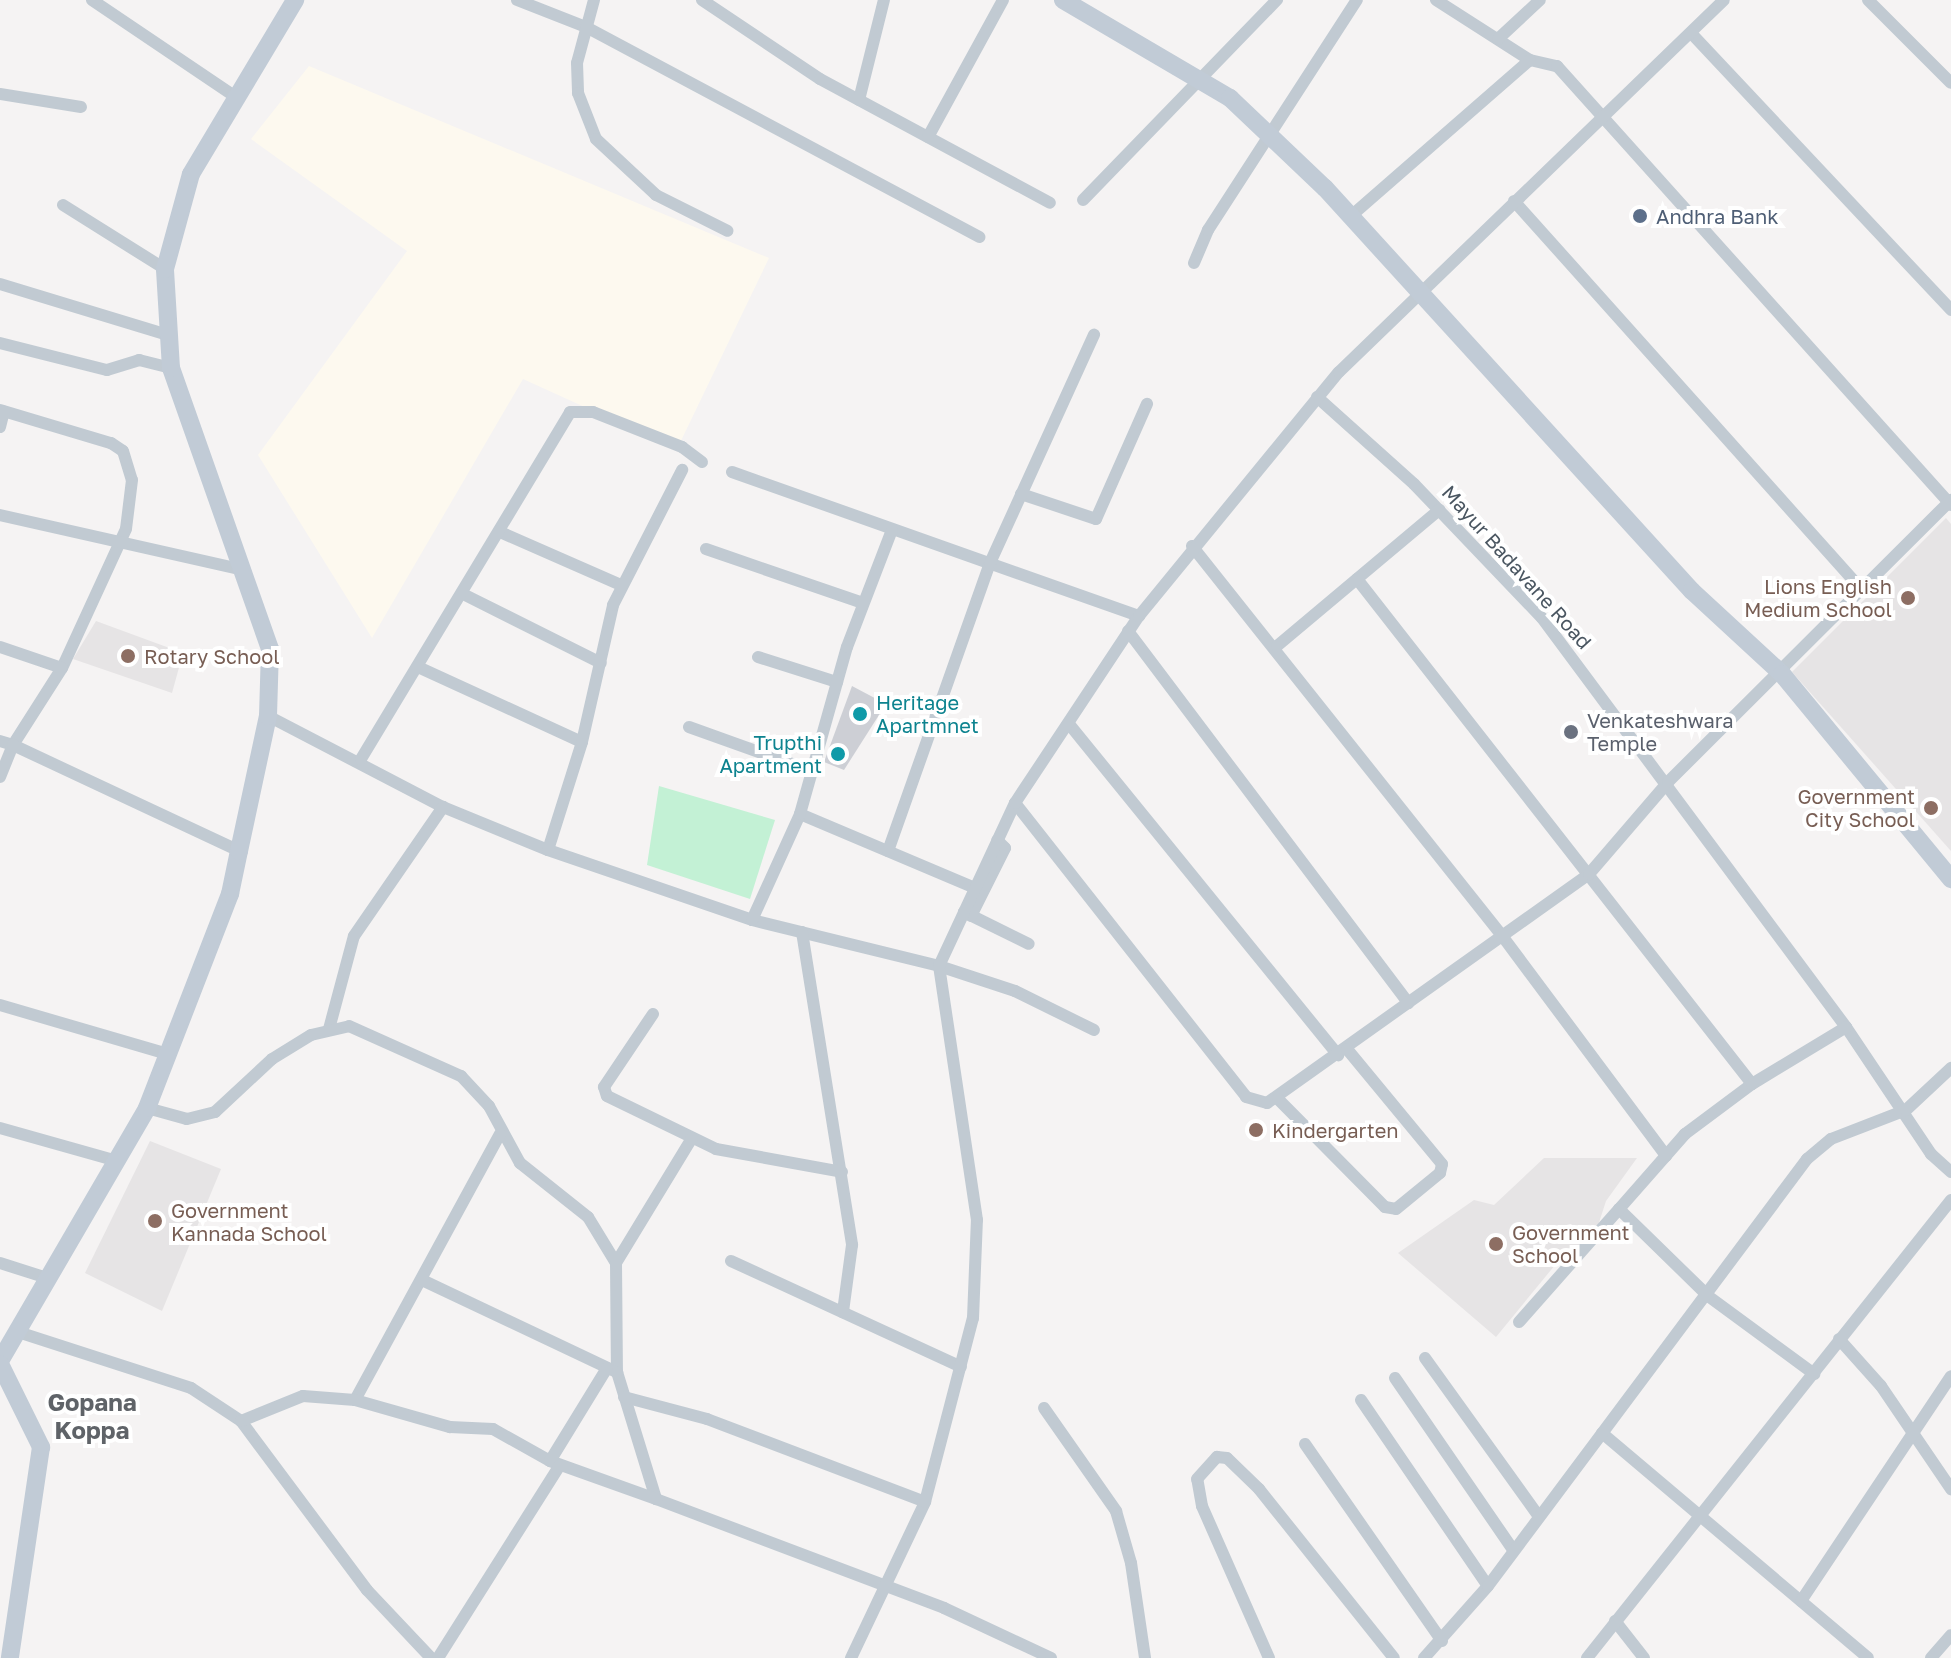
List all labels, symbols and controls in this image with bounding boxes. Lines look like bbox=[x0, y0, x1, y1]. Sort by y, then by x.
place label: Andhra Bank bbox=[1656, 204, 1778, 228]
marker: Andhra Bank bbox=[1631, 207, 1649, 225]
street label: Mayur Badavane Road bbox=[1437, 480, 1597, 654]
place label: Lions English Medium School bbox=[1744, 574, 1892, 621]
marker: Lions English Medium School bbox=[1899, 589, 1917, 607]
place label: Rotary School bbox=[144, 644, 280, 668]
marker: Rotary School bbox=[119, 647, 137, 665]
place label: Heritage Apartmnet bbox=[876, 690, 979, 737]
marker: Heritage Apartmnet bbox=[851, 705, 869, 723]
place label: Venkateshwara Temple bbox=[1587, 708, 1734, 755]
marker: Venkateshwara Temple bbox=[1562, 723, 1580, 741]
place label: Trupthi Apartment bbox=[719, 730, 822, 777]
marker: Trupthi Apartment bbox=[829, 745, 847, 763]
place label: Government City School bbox=[1797, 784, 1915, 831]
marker: Government City School bbox=[1922, 799, 1940, 817]
place label: Kindergarten bbox=[1272, 1118, 1399, 1142]
marker: Kindergarten bbox=[1247, 1121, 1265, 1139]
place label: Government Kannada School bbox=[171, 1198, 327, 1245]
marker: Government Kannada School bbox=[146, 1212, 164, 1230]
place label: Government School bbox=[1512, 1220, 1630, 1267]
marker: Government School bbox=[1487, 1235, 1505, 1253]
district label: Gopana Koppa bbox=[47, 1388, 137, 1444]

